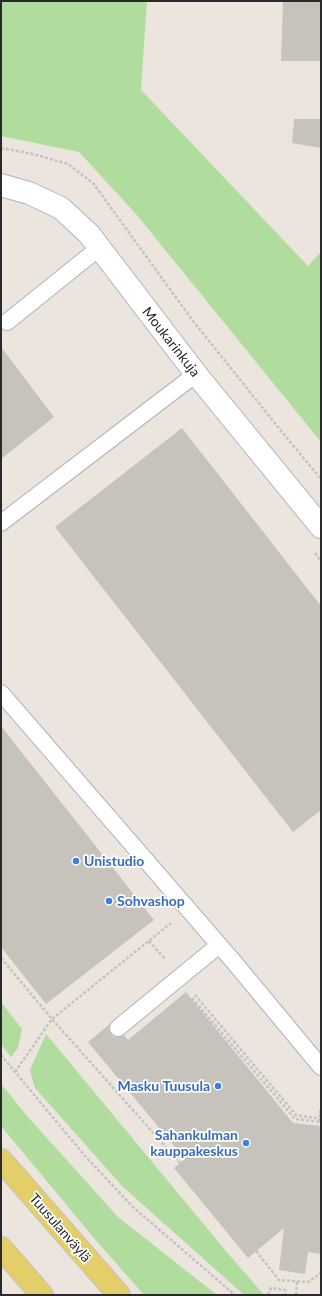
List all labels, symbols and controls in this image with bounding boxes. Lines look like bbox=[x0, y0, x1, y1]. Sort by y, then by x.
street label: Moukarinkuja bbox=[138, 304, 204, 380]
place label: Unistudio bbox=[84, 853, 144, 869]
marker: Unistudio bbox=[71, 856, 81, 866]
place label: Sohvashop bbox=[117, 893, 185, 909]
marker: Sohvashop bbox=[104, 896, 114, 906]
place label: Masku Tuusula bbox=[117, 1078, 210, 1094]
marker: Masku Tuusula bbox=[213, 1081, 223, 1091]
place label: Sahankulman kauppakeskus bbox=[150, 1127, 238, 1160]
marker: Sahankulman kauppakeskus bbox=[241, 1138, 251, 1148]
street label: Tuusulanväylä bbox=[26, 1190, 94, 1266]

